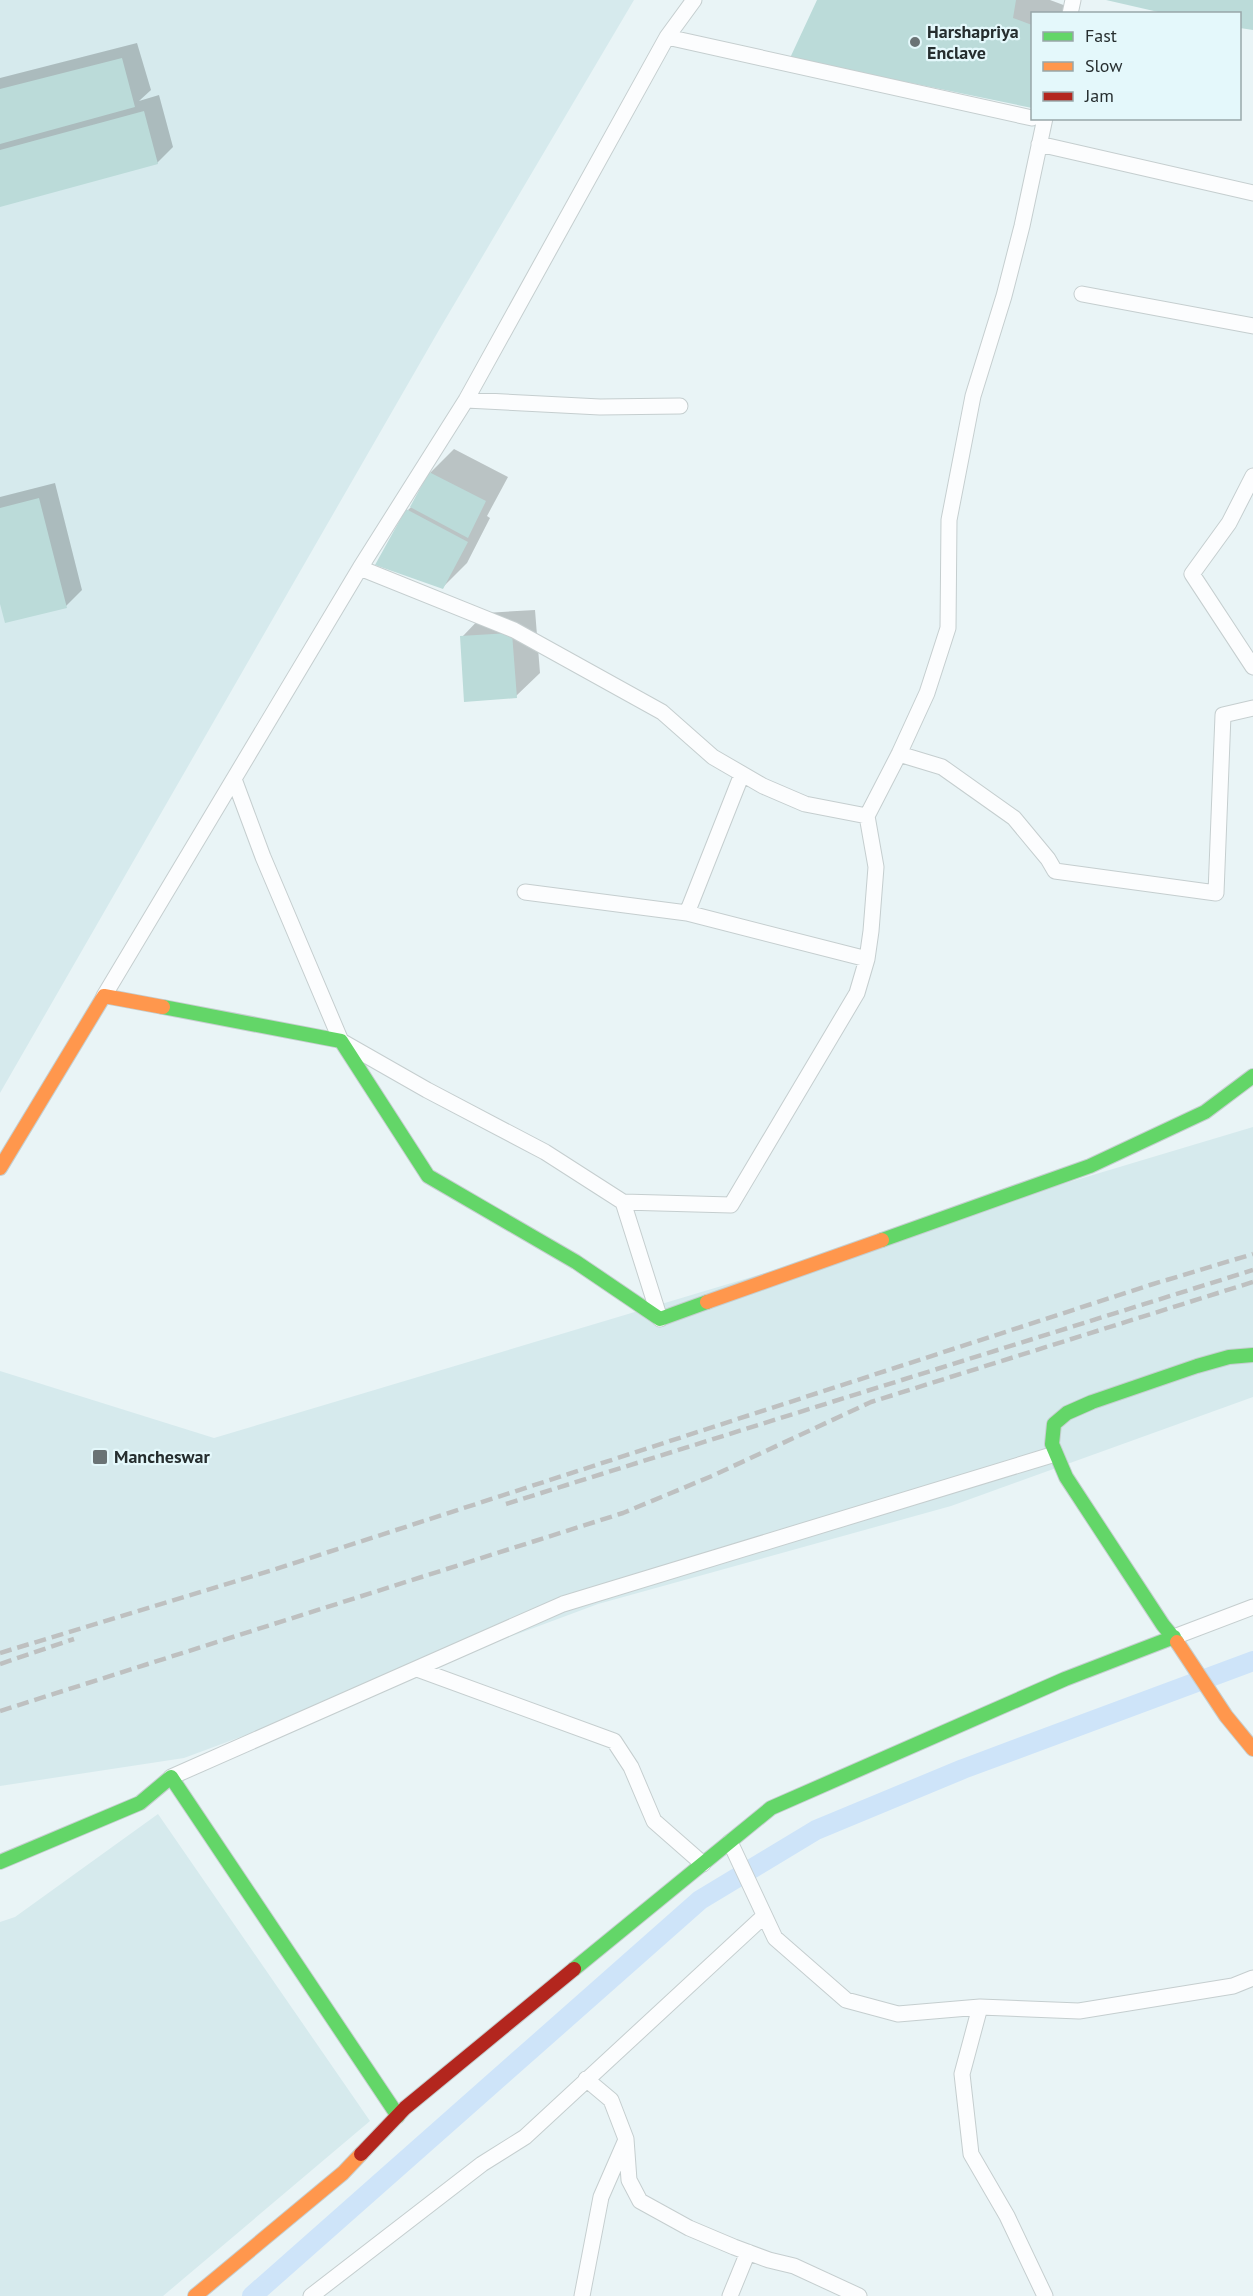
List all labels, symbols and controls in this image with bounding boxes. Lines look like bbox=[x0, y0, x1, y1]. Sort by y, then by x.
legend bbox=[1031, 12, 1241, 120]
place label: Harshapriya Enclave bbox=[927, 20, 1019, 64]
text: Fast bbox=[1085, 24, 1117, 47]
marker: Harshapriya Enclave bbox=[908, 35, 922, 49]
text: Slow bbox=[1085, 54, 1123, 77]
text: Jam bbox=[1084, 84, 1114, 107]
place label: Mancheswar bbox=[114, 1445, 210, 1468]
marker: Mancheswar bbox=[91, 1448, 109, 1466]

